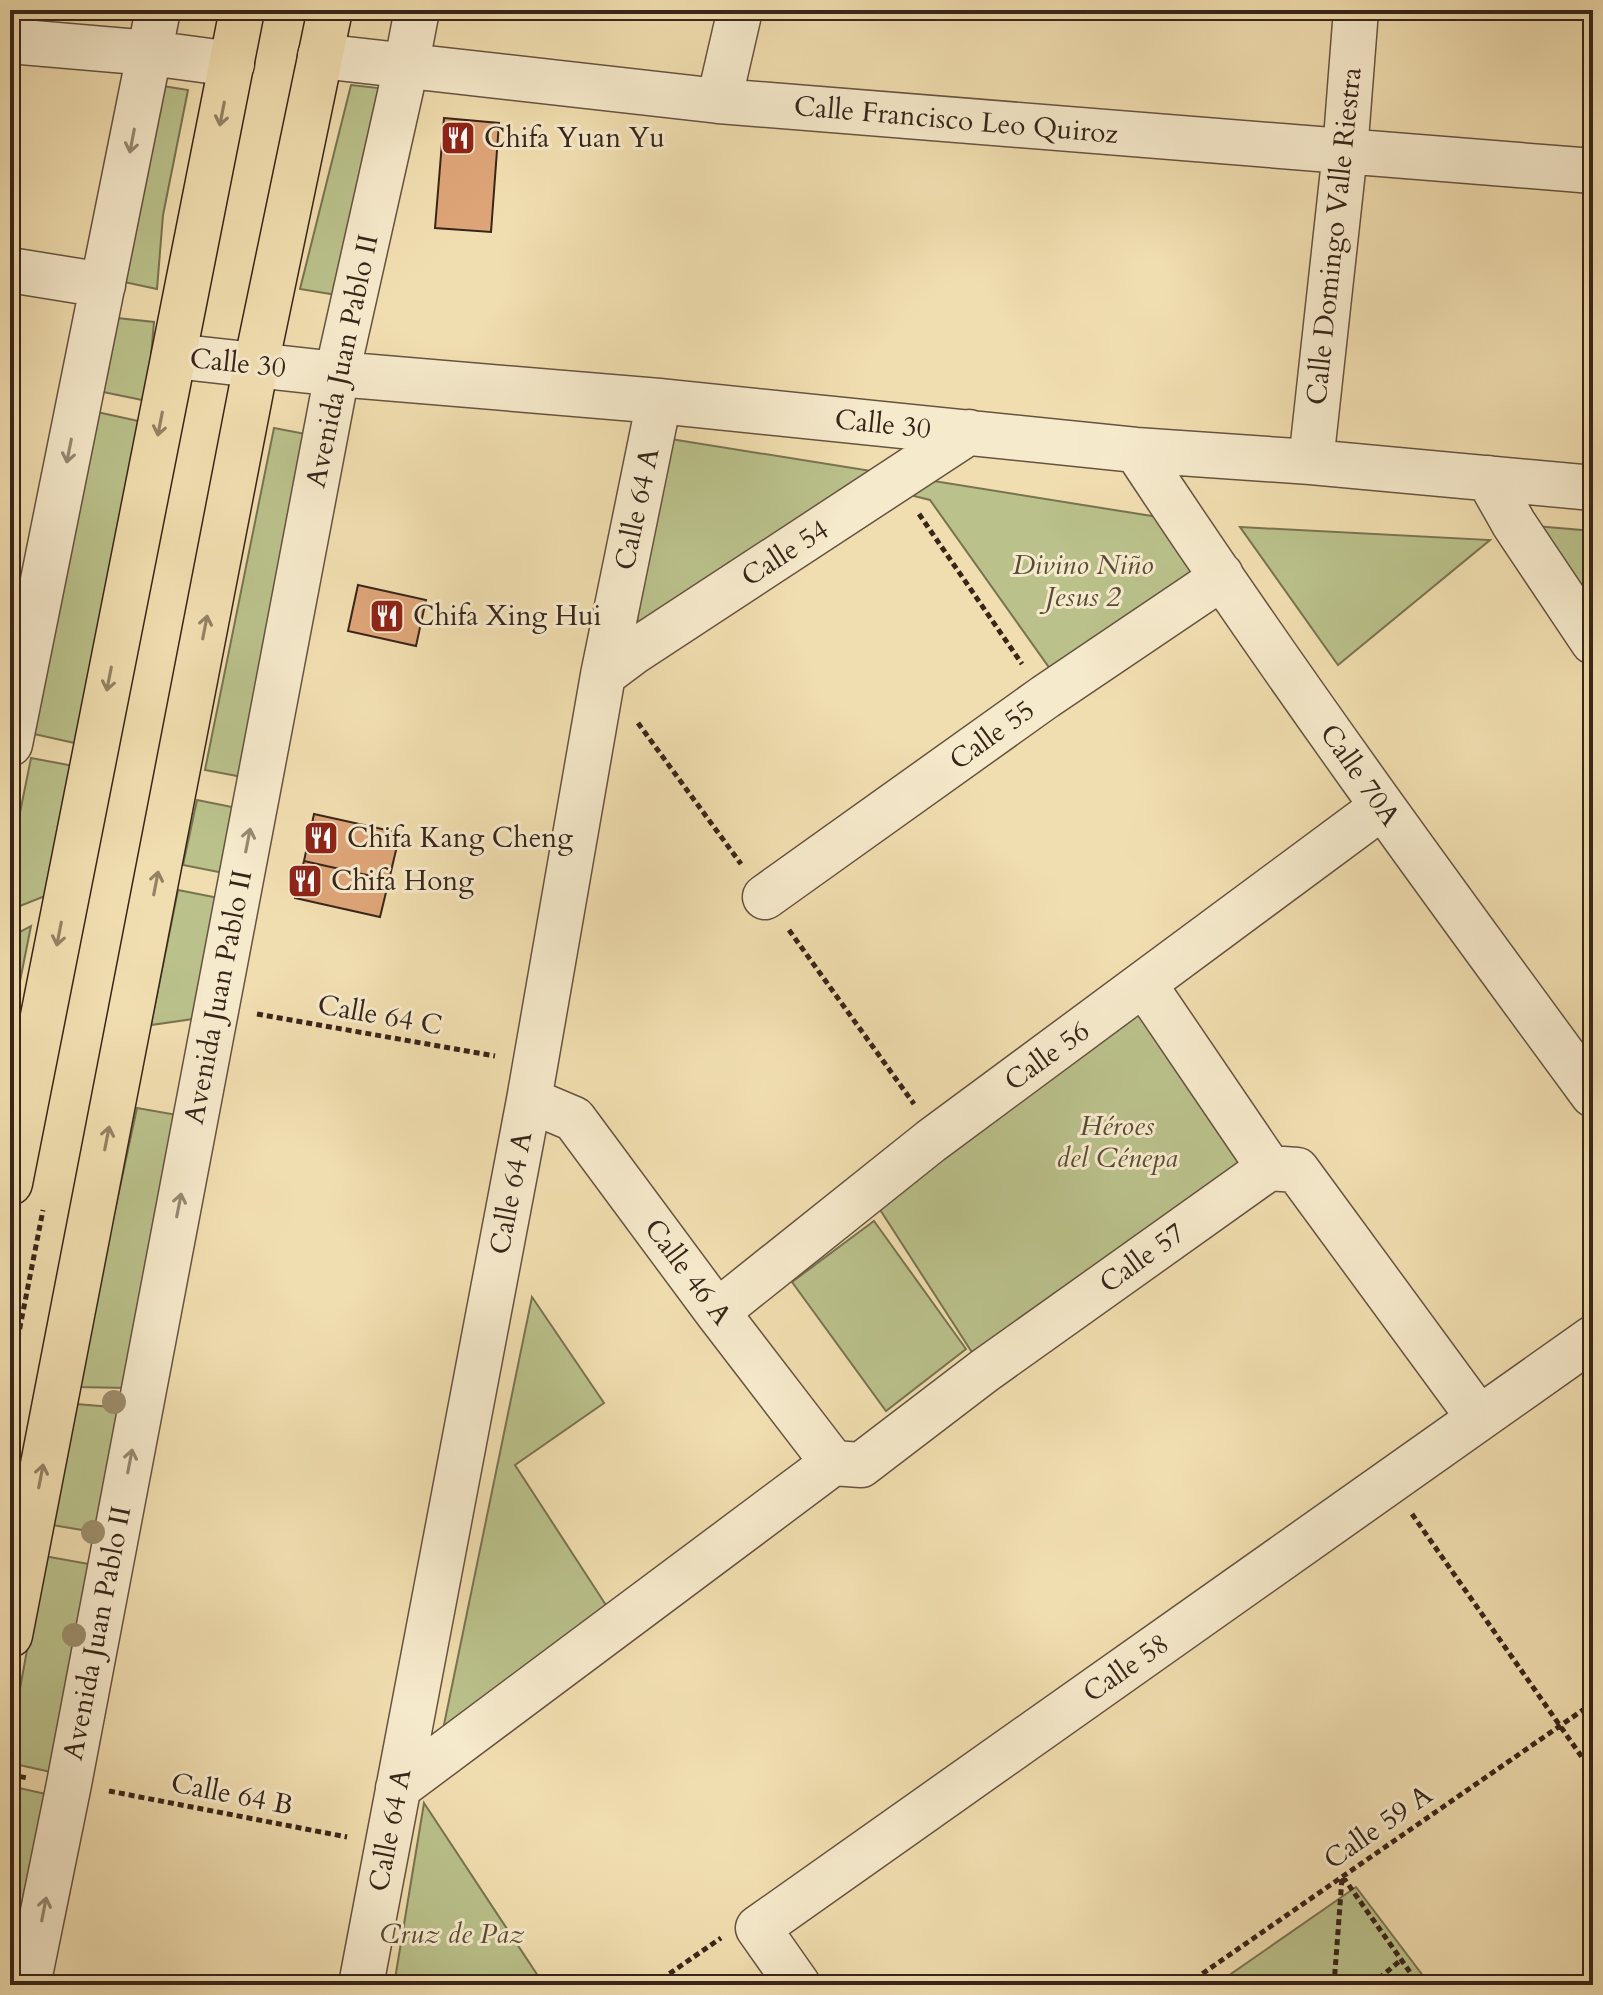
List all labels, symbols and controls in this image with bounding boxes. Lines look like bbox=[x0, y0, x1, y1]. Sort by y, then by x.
street label: Calle Domingo Valle Riestra bbox=[1297, 65, 1371, 407]
street label: Calle Francisco Leo Quiroz bbox=[792, 87, 1120, 153]
one-way arrow bbox=[213, 101, 228, 126]
restaurant icon: Chifa Yuan Yu bbox=[439, 119, 477, 157]
place label: Chifa Yuan Yu bbox=[484, 119, 665, 157]
one-way arrow bbox=[124, 128, 139, 154]
street label: Avenida Juan Pablo II bbox=[297, 231, 387, 491]
street label: Calle 30 bbox=[188, 339, 288, 387]
street label: Calle 30 bbox=[833, 400, 933, 448]
one-way arrow bbox=[152, 411, 167, 436]
one-way arrow bbox=[61, 438, 76, 463]
street label: Calle 64 A bbox=[606, 444, 669, 574]
street label: Calle 54 bbox=[734, 511, 836, 595]
park label: Divino Niño Jesus 2 bbox=[1012, 546, 1154, 616]
restaurant icon: Chifa Xing Hui bbox=[368, 597, 406, 635]
place label: Chifa Xing Hui bbox=[413, 597, 602, 635]
one-way arrow bbox=[199, 615, 214, 641]
one-way arrow bbox=[101, 666, 116, 691]
street label: Calle 55 bbox=[942, 691, 1042, 779]
street label: Calle 70A bbox=[1311, 716, 1409, 834]
restaurant icon: Chifa Kang Cheng bbox=[302, 819, 340, 857]
place label: Chifa Kang Cheng bbox=[347, 819, 573, 857]
one-way arrow bbox=[242, 828, 257, 853]
restaurant icon: Chifa Hong bbox=[286, 862, 324, 900]
place label: Chifa Hong bbox=[331, 862, 474, 900]
street label: Avenida Juan Pablo II bbox=[175, 867, 261, 1127]
one-way arrow bbox=[149, 870, 164, 896]
one-way arrow bbox=[50, 921, 65, 946]
street label: Calle 64 C bbox=[315, 985, 445, 1045]
street label: Calle 56 bbox=[997, 1012, 1097, 1100]
park label: Héroes del Cénepa bbox=[1056, 1107, 1178, 1177]
one-way arrow bbox=[100, 1126, 115, 1151]
street label: Calle 64 A bbox=[481, 1128, 542, 1258]
one-way arrow bbox=[172, 1193, 187, 1219]
street label: Calle 46 A bbox=[635, 1211, 741, 1333]
street label: Calle 57 bbox=[1092, 1214, 1192, 1302]
one-way arrow bbox=[124, 1449, 139, 1474]
one-way arrow bbox=[34, 1463, 49, 1489]
street label: Avenida Juan Pablo II bbox=[54, 1503, 140, 1763]
street label: Calle 58 bbox=[1076, 1625, 1176, 1711]
street label: Calle 64 B bbox=[168, 1764, 296, 1824]
street label: Calle 64 A bbox=[360, 1765, 421, 1895]
street label: Calle 59 A bbox=[1316, 1776, 1440, 1878]
one-way arrow bbox=[37, 1896, 52, 1922]
park label: Cruz de Paz bbox=[380, 1915, 525, 1953]

